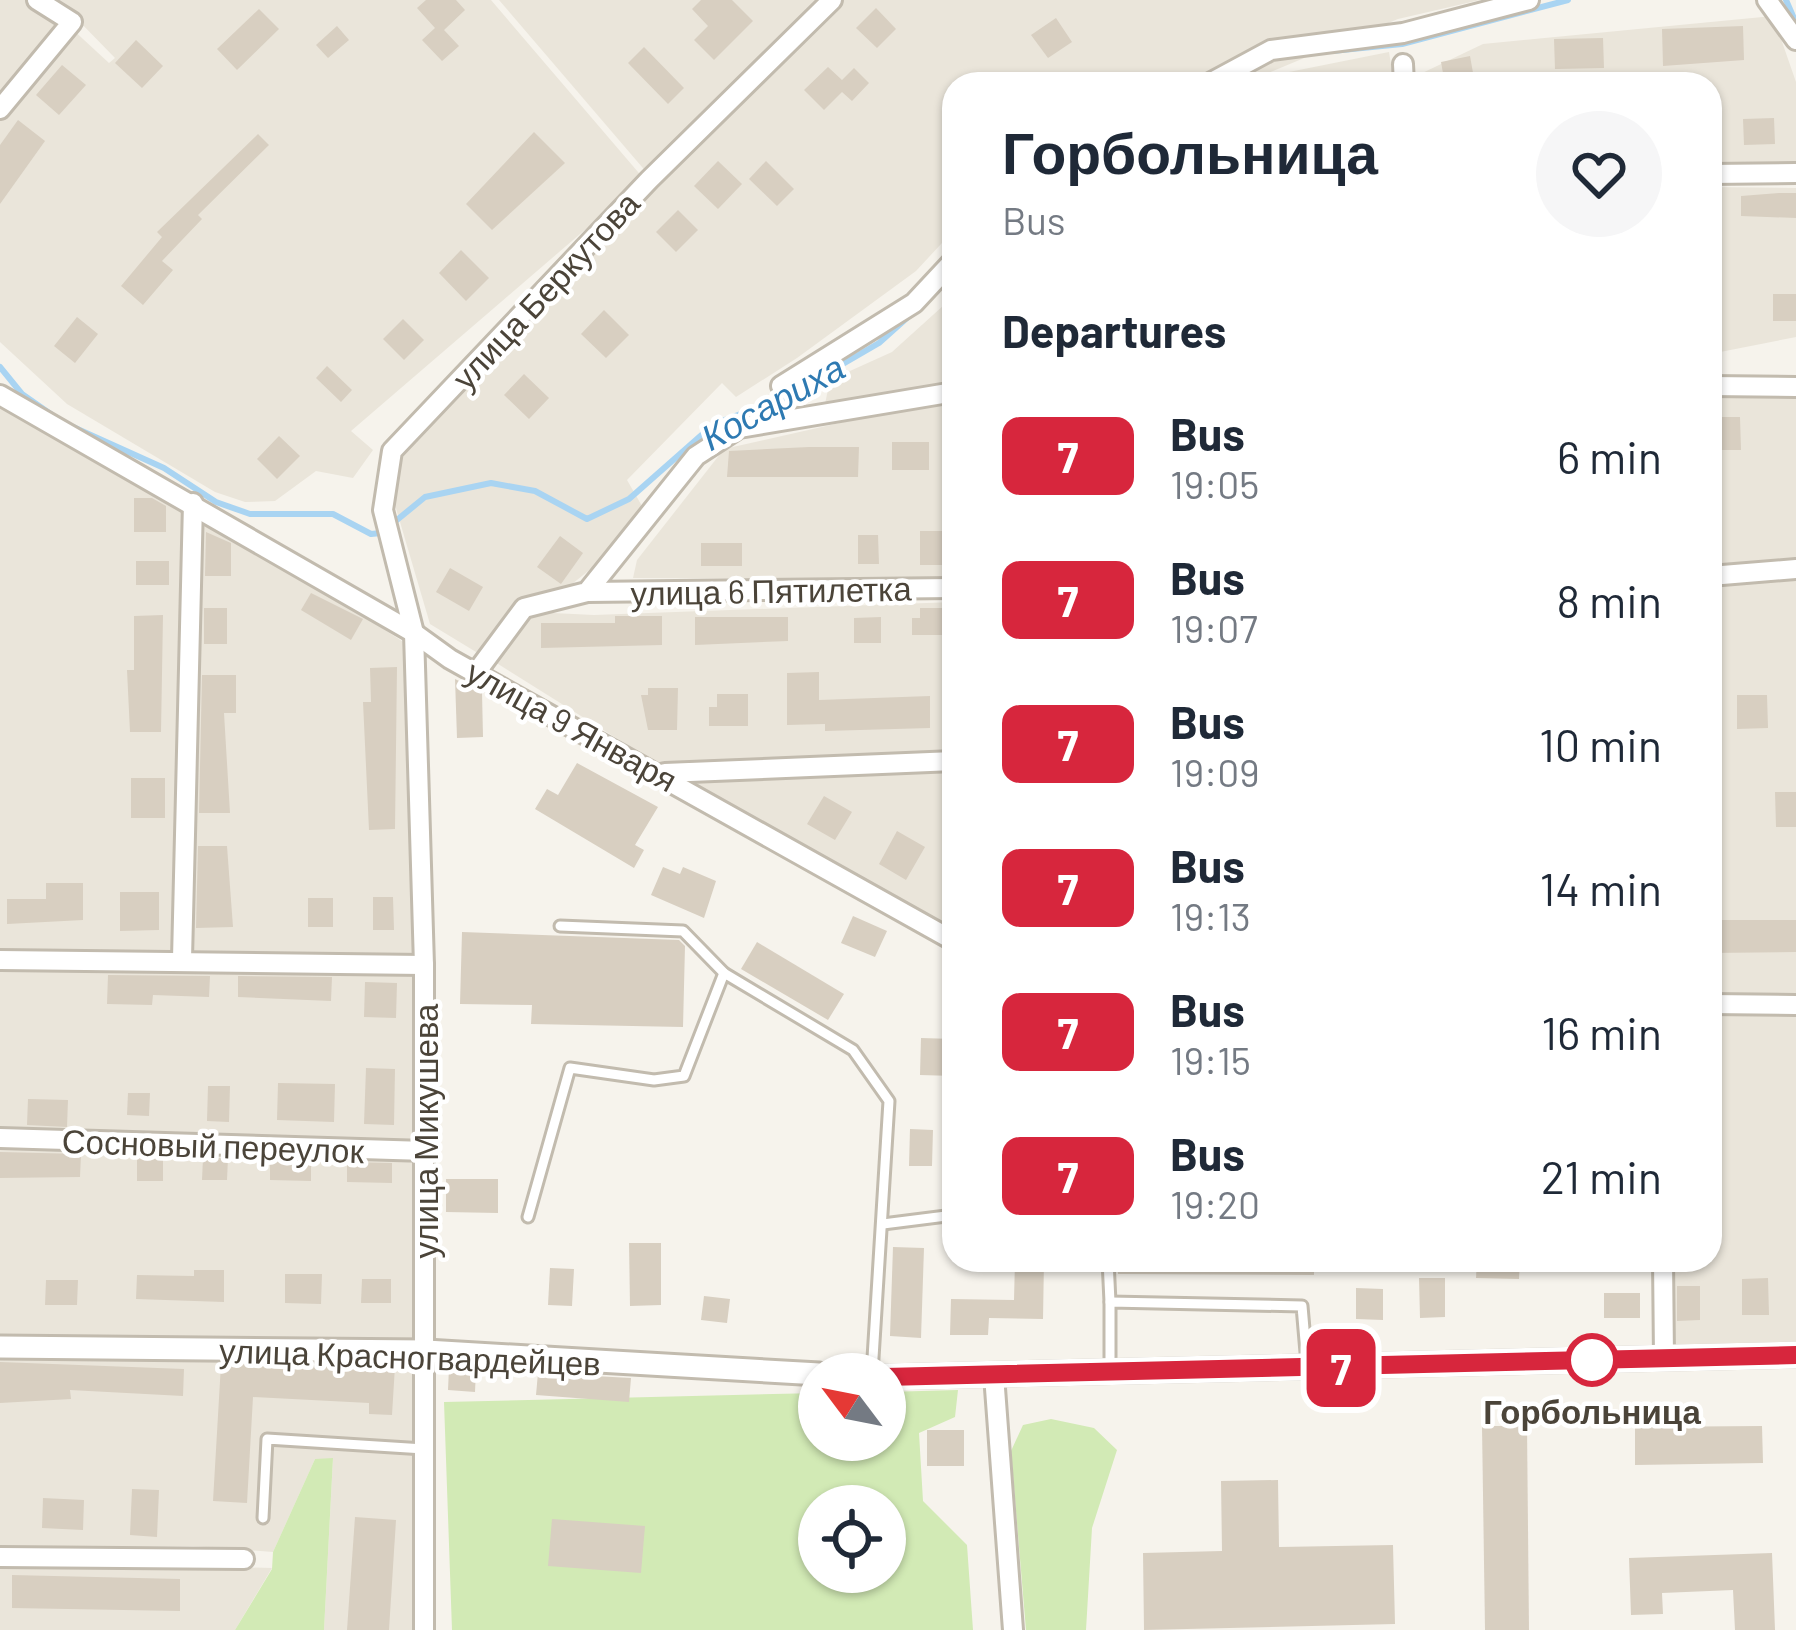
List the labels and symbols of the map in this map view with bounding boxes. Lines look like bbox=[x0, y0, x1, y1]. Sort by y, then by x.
street label: улица Беркутова bbox=[443, 182, 647, 397]
water label: Косариха bbox=[693, 344, 852, 459]
street label: улица 6 Пятилетка bbox=[630, 568, 913, 612]
street label: улица 9 Января bbox=[460, 651, 684, 799]
street label: улица Микушева bbox=[405, 1003, 445, 1258]
street label: Сосновый переулок bbox=[61, 1120, 365, 1170]
street label: улица Красногвардейцев bbox=[218, 1329, 602, 1383]
line badge: 7 bbox=[1302, 1329, 1380, 1407]
marker: Горбольница bbox=[1567, 1335, 1617, 1385]
north arrow bbox=[798, 1353, 906, 1461]
place label: Горбольница bbox=[1483, 1391, 1701, 1431]

